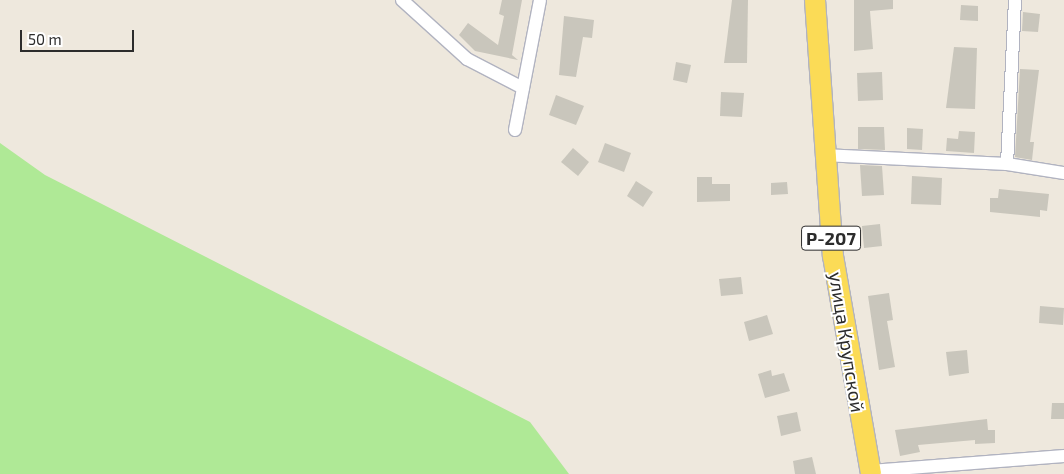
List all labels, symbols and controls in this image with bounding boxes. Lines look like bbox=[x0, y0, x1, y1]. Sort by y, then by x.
scale bar bbox=[22, 20, 136, 52]
text: 50 m bbox=[28, 30, 62, 48]
road number: Р-207 bbox=[801, 222, 861, 254]
street label: улица Крупской bbox=[825, 270, 869, 414]

